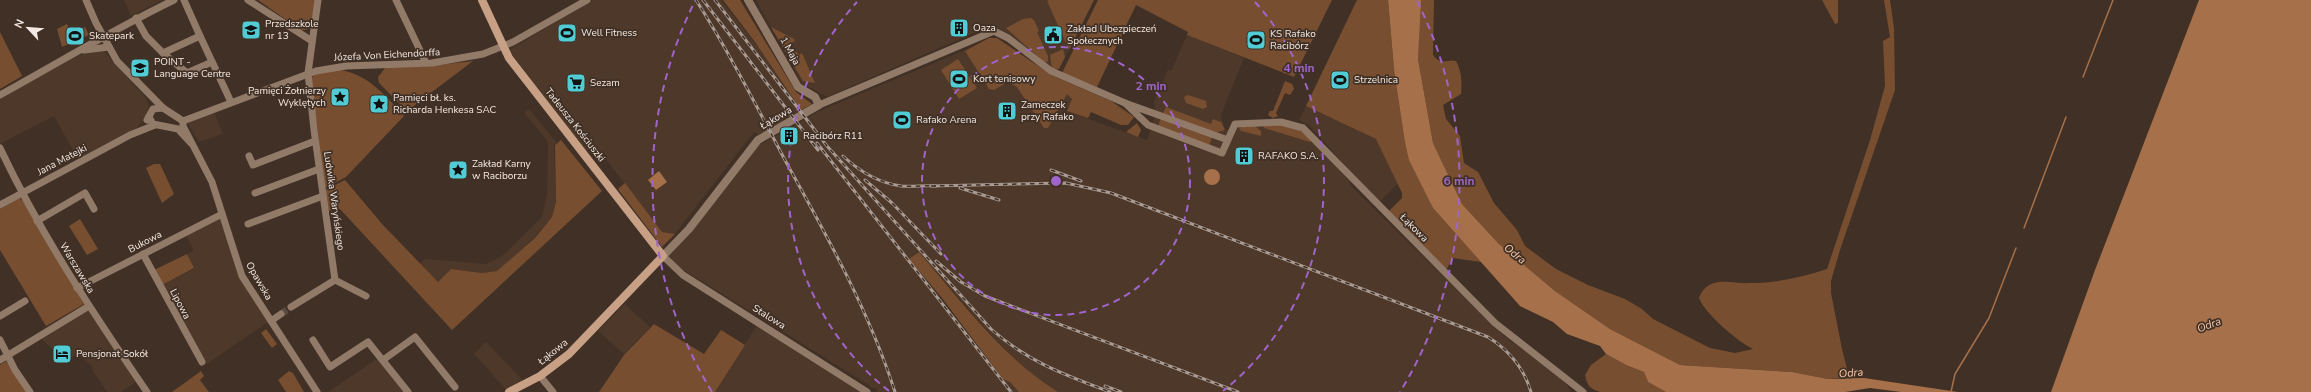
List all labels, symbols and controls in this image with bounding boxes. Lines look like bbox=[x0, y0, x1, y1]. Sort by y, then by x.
north arrow bbox=[8, 8, 48, 48]
text: N bbox=[11, 17, 28, 31]
place label: Przedszkole nr 13 bbox=[265, 17, 319, 43]
building icon: Oaza bbox=[948, 17, 970, 39]
school or university icon: Przedszkole nr 13 bbox=[240, 19, 262, 41]
place label: Oaza bbox=[973, 21, 996, 35]
sports icon: Well Fitness bbox=[556, 22, 578, 44]
place label: Zakład Ubezpieczeń Społecznych bbox=[1067, 22, 1156, 48]
public building icon: Zakład Ubezpieczeń Społecznych bbox=[1042, 24, 1064, 46]
sports icon: Skatepark bbox=[64, 25, 86, 47]
place label: Well Fitness bbox=[581, 26, 637, 40]
place label: KS Rafako Racibórz bbox=[1270, 27, 1316, 53]
place label: Skatepark bbox=[89, 29, 135, 43]
sports icon: KS Rafako Racibórz bbox=[1245, 29, 1267, 51]
street label: 1 Maja bbox=[777, 34, 803, 68]
street label: Józefa Von Eichendorffa bbox=[333, 45, 440, 65]
place label: POINT - Language Centre bbox=[154, 55, 231, 81]
school or university icon: POINT - Language Centre bbox=[129, 57, 151, 79]
text: 4 min bbox=[1283, 60, 1315, 76]
sports icon: Kort tenisowy bbox=[948, 68, 970, 90]
sports icon: Strzelnica bbox=[1329, 69, 1351, 91]
supermarket icon: Sezam bbox=[565, 72, 587, 94]
place label: Kort tenisowy bbox=[973, 72, 1036, 86]
place label: Strzelnica bbox=[1354, 73, 1398, 87]
place label: Sezam bbox=[590, 76, 620, 90]
text: 2 min bbox=[1135, 78, 1167, 94]
place label: Pamięci Żołnierzy Wyklętych bbox=[248, 84, 327, 110]
street label: Tadeusza Kościuszki bbox=[542, 85, 608, 165]
place icon: Pamięci Żołnierzy Wyklętych bbox=[329, 86, 351, 108]
place label: Pamięci bł. ks. Richarda Henkesa SAC bbox=[393, 91, 497, 117]
place icon: Pamięci bł. ks. Richarda Henkesa SAC bbox=[368, 93, 390, 115]
place label: Zameczek przy Rafako bbox=[1021, 98, 1074, 124]
building icon: Zameczek przy Rafako bbox=[996, 100, 1018, 122]
street label: Łąkowa bbox=[757, 103, 794, 133]
sports icon: Rafako Arena bbox=[891, 109, 913, 131]
place label: Rafako Arena bbox=[916, 113, 977, 127]
building icon: Racibórz R11 bbox=[778, 125, 800, 147]
place label: Racibórz R11 bbox=[803, 129, 863, 143]
street label: Jana Matejki bbox=[34, 141, 89, 179]
building icon: RAFAKO S.A. bbox=[1233, 145, 1255, 167]
place label: RAFAKO S.A. bbox=[1258, 149, 1319, 163]
street label: Ludwika Waryńskiego bbox=[320, 151, 348, 252]
place label: Zakład Karny w Raciborzu bbox=[472, 157, 532, 183]
place icon: Zakład Karny w Raciborzu bbox=[447, 159, 469, 181]
text: 6 min bbox=[1443, 173, 1475, 189]
centre of rings bbox=[1049, 174, 1063, 188]
street label: Łąkowa bbox=[1396, 210, 1431, 245]
street label: Bukowa bbox=[126, 228, 164, 256]
street label: Warszawska bbox=[56, 240, 98, 296]
water label: Odra bbox=[1501, 240, 1529, 268]
street label: Opawska bbox=[242, 259, 276, 303]
street label: Lipowa bbox=[166, 286, 194, 322]
street label: Stalowa bbox=[750, 301, 788, 333]
water label: Odra bbox=[2195, 314, 2223, 336]
street label: Łąkowa bbox=[534, 336, 571, 369]
hotel icon: Pensjonat Sokół bbox=[51, 343, 73, 365]
place label: Pensjonat Sokół bbox=[76, 347, 148, 361]
water label: Odra bbox=[1838, 364, 1864, 382]

